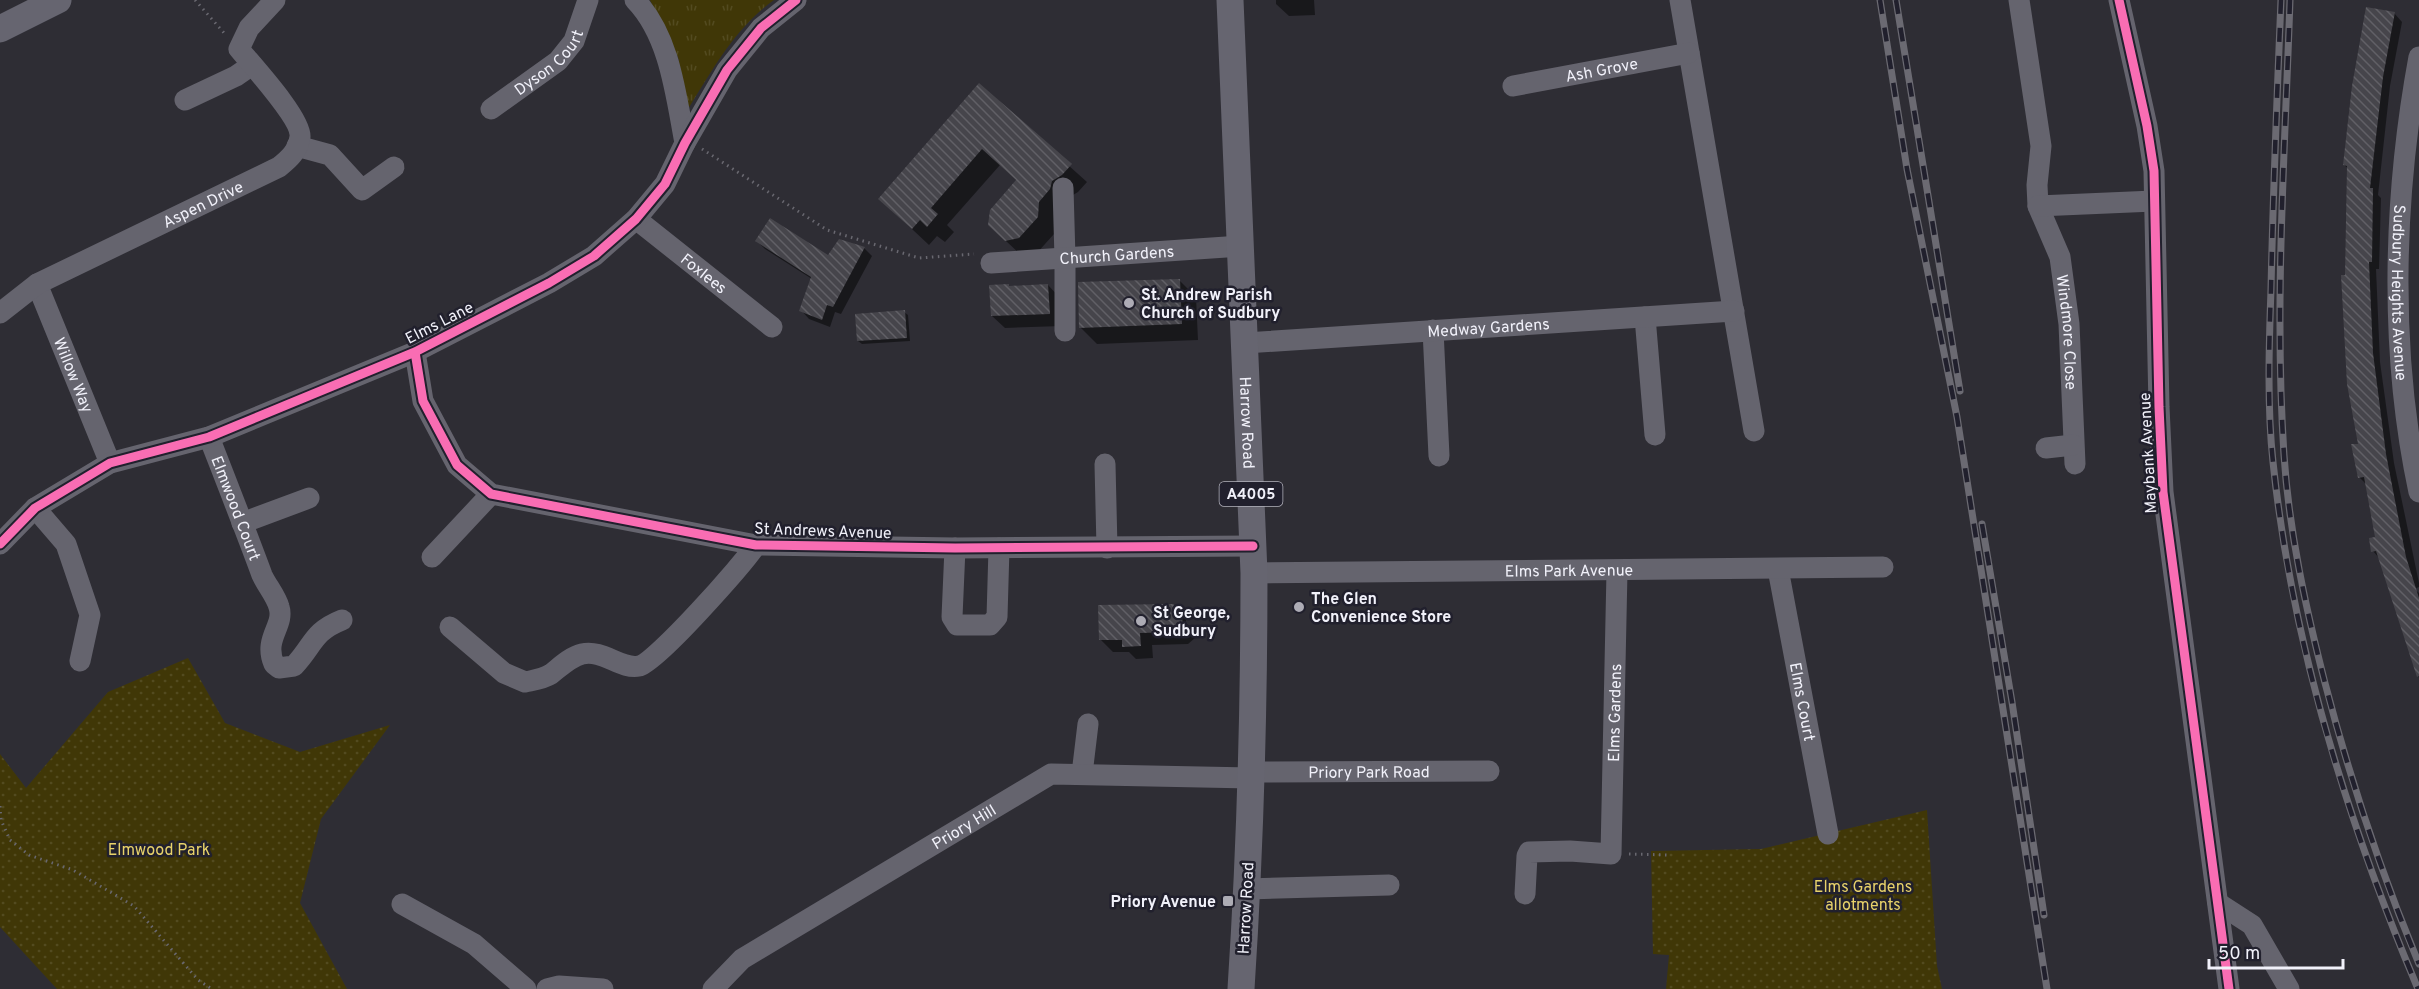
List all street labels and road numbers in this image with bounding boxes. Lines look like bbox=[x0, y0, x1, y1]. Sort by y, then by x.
street label: Dyson Court bbox=[511, 28, 589, 101]
street label: Ash Grove bbox=[1564, 55, 1640, 88]
street label: Aspen Drive bbox=[160, 178, 247, 234]
street label: Sudbury Heights Avenue bbox=[2386, 204, 2410, 382]
street label: Church Gardens bbox=[1059, 243, 1175, 270]
street label: Foxlees bbox=[676, 250, 730, 299]
street label: Windmore Close bbox=[2050, 273, 2080, 390]
street label: Elms Lane bbox=[402, 298, 477, 349]
street label: Medway Gardens bbox=[1427, 315, 1550, 343]
street label: Willow Way bbox=[48, 335, 96, 416]
street label: Harrow Road bbox=[1234, 376, 1258, 469]
street label: Maybank Avenue bbox=[2136, 392, 2162, 514]
street label: Elmwood Court bbox=[205, 453, 264, 564]
road number: A4005 bbox=[1220, 482, 1282, 506]
street label: St Andrews Avenue bbox=[754, 520, 892, 544]
street label: Elms Park Avenue bbox=[1505, 561, 1633, 583]
street label: Elms Court bbox=[1784, 661, 1818, 743]
street label: Elms Gardens bbox=[1605, 663, 1627, 762]
street label: Priory Park Road bbox=[1308, 763, 1430, 784]
street label: Priory Hill bbox=[929, 801, 1000, 855]
street label: Harrow Road bbox=[1235, 861, 1259, 955]

